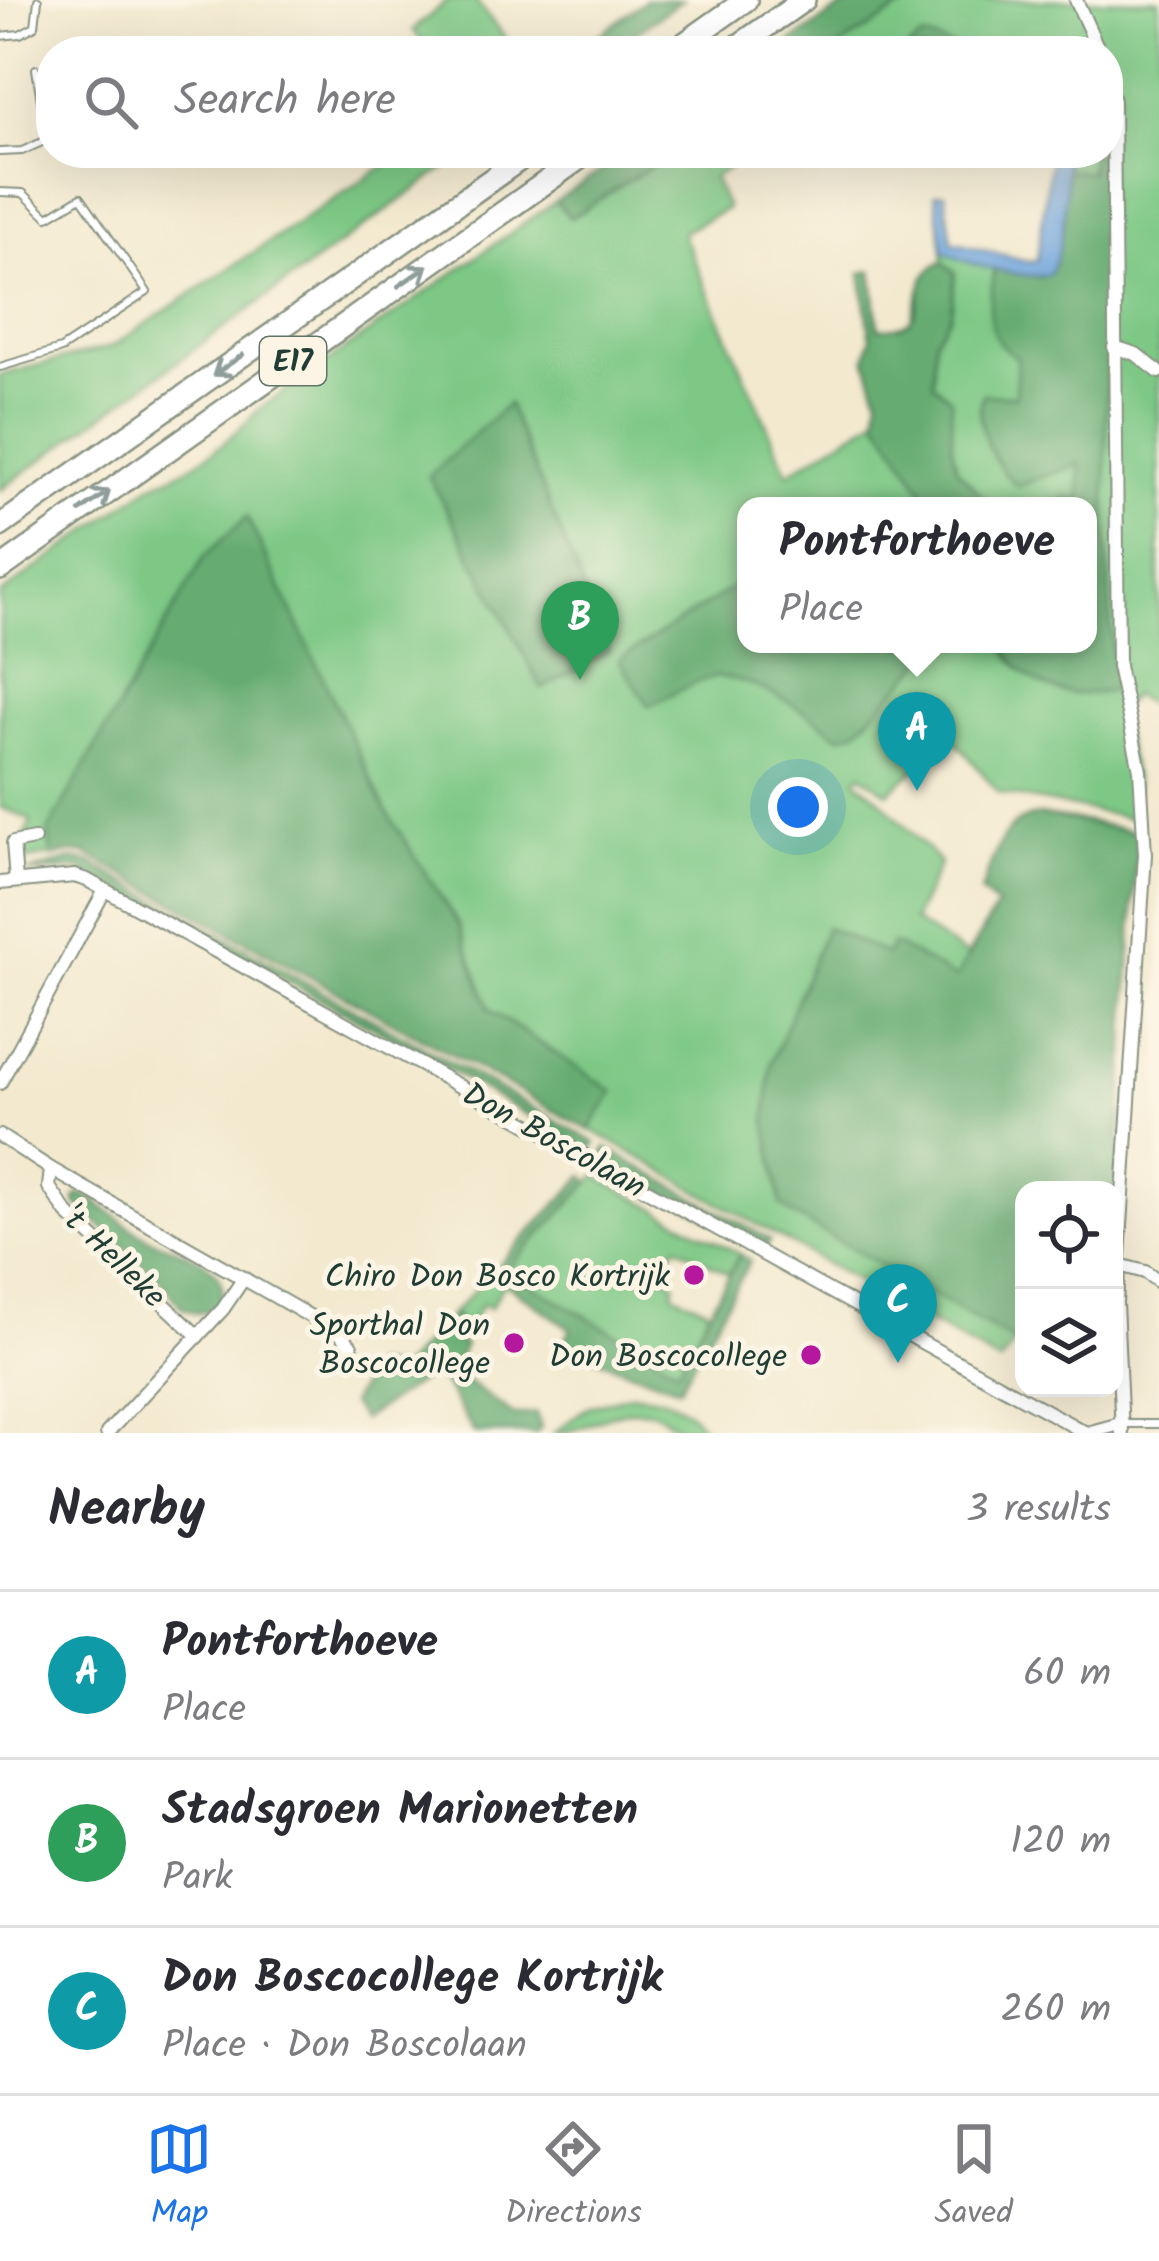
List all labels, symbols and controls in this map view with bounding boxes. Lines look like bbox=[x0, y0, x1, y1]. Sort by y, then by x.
search box bbox=[36, 36, 1123, 168]
text: Search here bbox=[174, 66, 396, 138]
icon: search bbox=[78, 69, 144, 135]
one-way arrow bbox=[396, 263, 429, 289]
road number: E17 bbox=[260, 337, 326, 385]
one-way arrow bbox=[212, 353, 245, 378]
one-way arrow bbox=[78, 488, 111, 514]
popup bbox=[737, 497, 1097, 653]
text: Pontforthoeve bbox=[779, 508, 1055, 580]
text: Place bbox=[779, 580, 863, 642]
pin: B bbox=[541, 581, 619, 680]
pin: A bbox=[878, 692, 956, 791]
your location bbox=[768, 777, 828, 837]
street label: Don Boscolaan bbox=[452, 1070, 655, 1215]
map controls bbox=[1015, 1181, 1123, 1397]
button: locate bbox=[1015, 1181, 1123, 1289]
street label: 't Helleke bbox=[48, 1195, 178, 1323]
place label: Chiro Don Bosco Kortrijk bbox=[325, 1252, 671, 1305]
marker: Chiro Don Bosco Kortrijk bbox=[681, 1262, 707, 1288]
pin: C bbox=[859, 1264, 937, 1363]
button: layers bbox=[1015, 1289, 1123, 1397]
place label: Sporthal Don Boscocollege bbox=[310, 1301, 490, 1392]
marker: Sporthal Don Boscocollege bbox=[501, 1330, 527, 1356]
place label: Don Boscocollege bbox=[549, 1332, 787, 1385]
marker: Don Boscocollege bbox=[798, 1342, 824, 1368]
text: Nearby bbox=[48, 1471, 205, 1552]
text: 3 results bbox=[966, 1480, 1111, 1542]
text: Pontforthoeve bbox=[162, 1608, 438, 1680]
text: A bbox=[75, 1644, 99, 1706]
text: 60 m bbox=[1023, 1644, 1111, 1706]
text: Place bbox=[162, 1680, 246, 1742]
text: Stadsgroen Marionetten bbox=[162, 1776, 638, 1848]
text: B bbox=[75, 1812, 99, 1874]
text: 120 m bbox=[1010, 1812, 1111, 1874]
text: Park bbox=[162, 1848, 233, 1910]
text: Don Boscocollege Kortrijk bbox=[162, 1944, 662, 2016]
text: C bbox=[75, 1980, 99, 2042]
text: 260 m bbox=[1000, 1980, 1111, 2042]
text: Place · Don Boscolaan bbox=[162, 2016, 527, 2078]
tab: Map bbox=[146, 2116, 212, 2241]
tab: Directions bbox=[505, 2116, 642, 2241]
tab: Saved bbox=[934, 2116, 1013, 2241]

